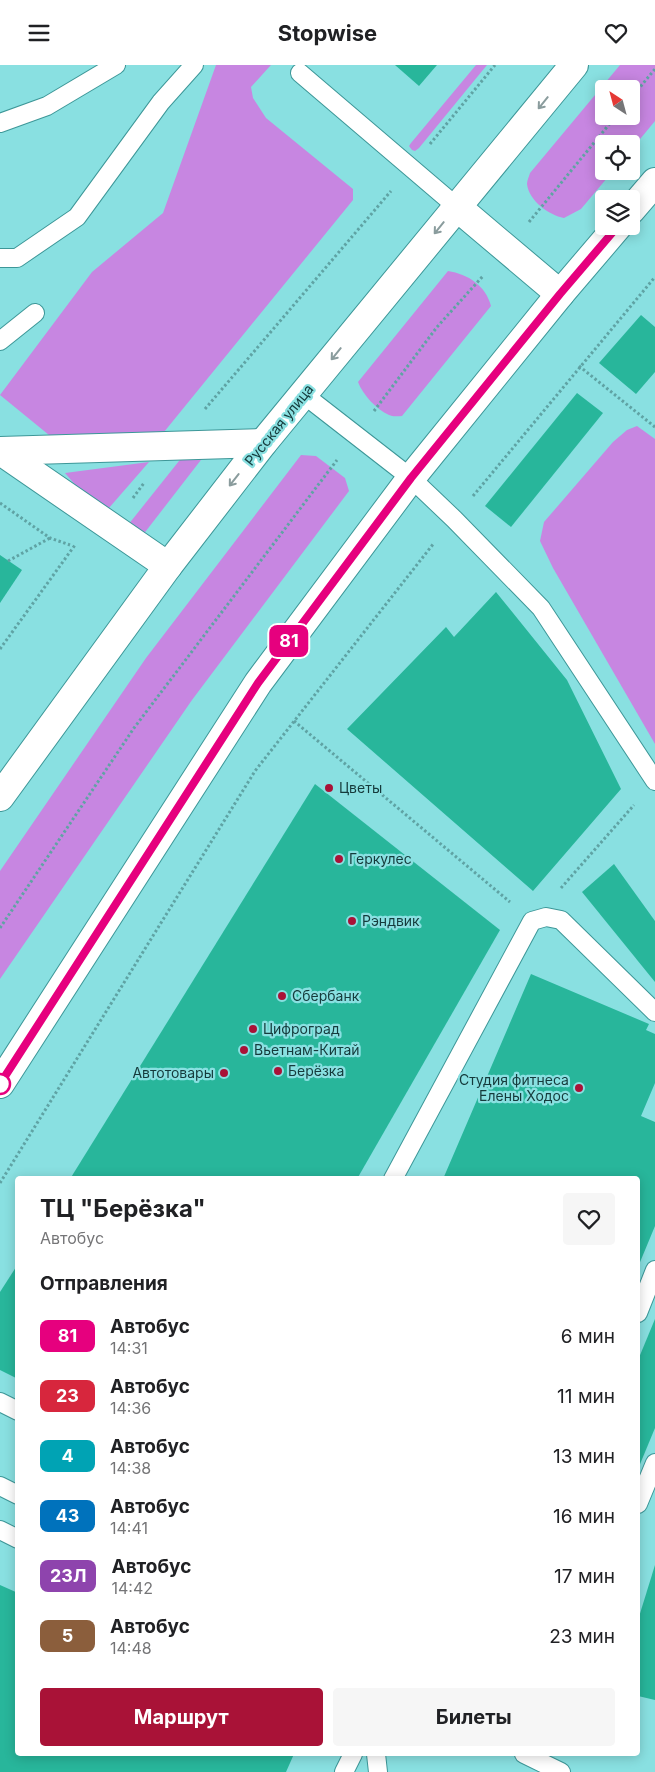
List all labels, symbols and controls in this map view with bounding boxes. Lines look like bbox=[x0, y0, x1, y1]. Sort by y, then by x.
icon: menu bbox=[25, 19, 53, 47]
icon: heart bbox=[602, 19, 630, 47]
text: Stopwise bbox=[278, 20, 377, 46]
north arrow bbox=[595, 80, 640, 125]
map controls bbox=[595, 80, 640, 235]
one-way arrow bbox=[537, 96, 548, 109]
button: locate bbox=[595, 135, 640, 180]
button: layers bbox=[595, 190, 640, 235]
one-way arrow bbox=[434, 221, 445, 234]
one-way arrow bbox=[331, 347, 342, 360]
street label: Русская улица bbox=[241, 381, 317, 469]
one-way arrow bbox=[229, 473, 240, 486]
line badge: 81 bbox=[266, 625, 312, 657]
text: 81 bbox=[279, 630, 299, 651]
place label: Цветы bbox=[339, 779, 382, 796]
marker: Цветы bbox=[323, 782, 335, 794]
place label: Геркулес bbox=[349, 850, 412, 867]
marker: Геркулес bbox=[333, 853, 345, 865]
place label: Рэндвик bbox=[362, 912, 420, 929]
marker: Рэндвик bbox=[346, 915, 358, 927]
place label: Сбербанк bbox=[292, 987, 360, 1004]
marker: Сбербанк bbox=[276, 990, 288, 1002]
place label: Цифроград bbox=[263, 1020, 340, 1037]
marker: Цифроград bbox=[247, 1023, 259, 1035]
place label: Вьетнам-Китай bbox=[254, 1041, 360, 1058]
marker: Вьетнам-Китай bbox=[238, 1044, 250, 1056]
place label: Берёзка bbox=[288, 1062, 344, 1079]
place label: Автотовары bbox=[132, 1064, 214, 1081]
marker: Берёзка bbox=[272, 1065, 284, 1077]
marker: Автотовары bbox=[218, 1067, 230, 1079]
place label: Студия фитнеса Елены Ходос bbox=[459, 1071, 569, 1104]
unlabelled marker bbox=[0, 1073, 11, 1095]
marker: Студия фитнеса Елены Ходос bbox=[573, 1082, 585, 1094]
button: heart bbox=[563, 1193, 615, 1245]
text: ТЦ "Берёзка" bbox=[40, 1194, 206, 1223]
text: Автобус bbox=[40, 1228, 104, 1248]
text: Отправления bbox=[40, 1272, 168, 1295]
text: Автобус bbox=[110, 1315, 190, 1338]
text: 81 bbox=[58, 1325, 77, 1346]
text: 6 мин bbox=[561, 1325, 615, 1348]
text: 14:31 bbox=[110, 1338, 148, 1358]
text: Автобус bbox=[110, 1375, 190, 1398]
text: 23 bbox=[56, 1385, 79, 1406]
text: 11 мин bbox=[557, 1385, 615, 1408]
text: 14:36 bbox=[110, 1398, 151, 1418]
text: Автобус bbox=[110, 1435, 190, 1458]
text: 4 bbox=[61, 1445, 74, 1466]
text: 13 мин bbox=[553, 1445, 615, 1468]
text: 14:38 bbox=[110, 1458, 151, 1478]
text: Автобус bbox=[110, 1495, 190, 1518]
text: 43 bbox=[56, 1505, 79, 1526]
text: 16 мин bbox=[553, 1505, 615, 1528]
text: 14:41 bbox=[110, 1518, 148, 1538]
text: Автобус bbox=[111, 1555, 191, 1578]
text: 23Л bbox=[50, 1565, 86, 1586]
text: 17 мин bbox=[554, 1565, 615, 1588]
text: 14:42 bbox=[111, 1578, 153, 1598]
text: Автобус bbox=[110, 1615, 190, 1638]
text: 5 bbox=[62, 1625, 73, 1646]
text: 23 мин bbox=[549, 1625, 615, 1648]
text: 14:48 bbox=[110, 1638, 152, 1658]
button: Маршрут bbox=[40, 1688, 323, 1746]
button: Билеты bbox=[333, 1688, 615, 1746]

